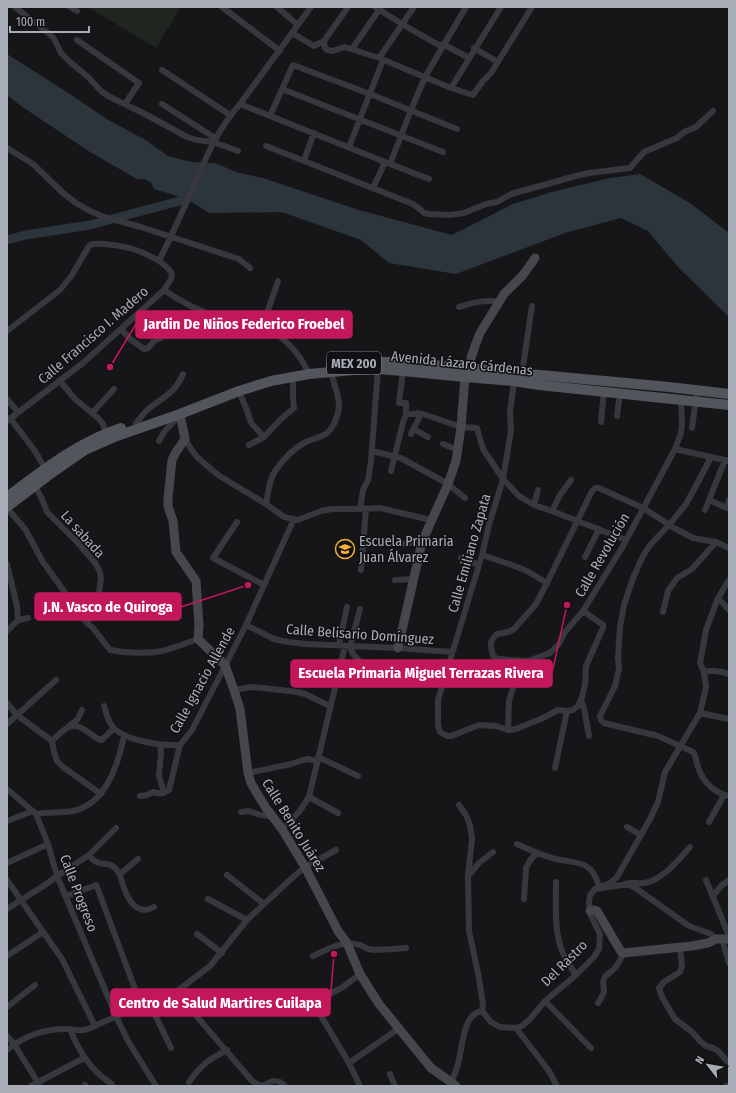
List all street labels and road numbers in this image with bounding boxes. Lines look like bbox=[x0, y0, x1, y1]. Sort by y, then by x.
street label: Calle Francisco I. Madero bbox=[35, 283, 152, 388]
street label: Avenida Lázaro Cárdenas bbox=[390, 348, 534, 379]
road number: MEX 200 bbox=[327, 352, 381, 374]
street label: Calle Emiliano Zapata bbox=[444, 492, 495, 615]
street label: La sabada bbox=[57, 507, 108, 562]
street label: Calle Revolución bbox=[571, 510, 633, 600]
street label: Calle Belisario Domínguez bbox=[285, 621, 435, 648]
street label: Calle Ignacio Allende bbox=[166, 624, 239, 737]
street label: Calle Benito Juárez bbox=[258, 776, 329, 875]
street label: Calle Progreso bbox=[56, 852, 101, 934]
street label: Del Rastro bbox=[538, 937, 591, 990]

